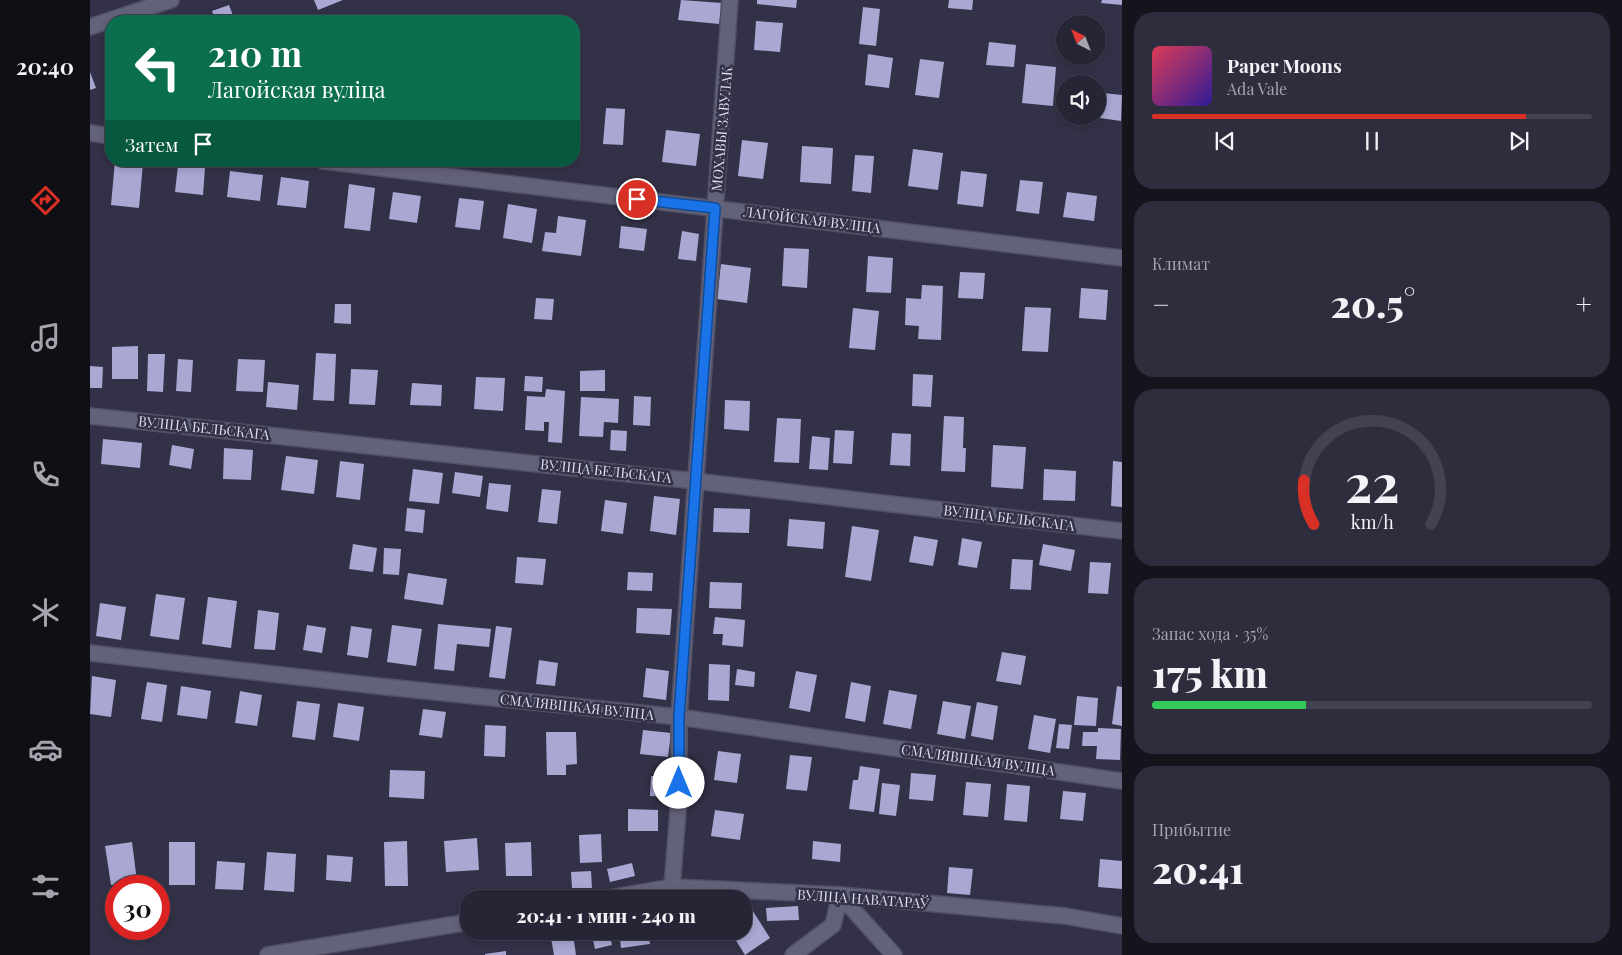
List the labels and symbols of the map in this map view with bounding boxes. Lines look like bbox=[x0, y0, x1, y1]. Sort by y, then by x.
north arrow bbox=[1056, 15, 1106, 65]
street label: МОХАВЫ ЗАВУЛАК bbox=[707, 65, 736, 192]
pin bbox=[616, 178, 658, 220]
street label: ЛАГОЙСКАЯ ВУЛІЦА bbox=[741, 202, 882, 237]
street label: ВУЛІЦА БЕЛЬСКАГА bbox=[137, 411, 271, 444]
street label: ВУЛІЦА БЕЛЬСКАГА bbox=[539, 454, 673, 487]
street label: ВУЛІЦА БЕЛЬСКАГА bbox=[942, 500, 1076, 535]
street label: СМАЛЯВІЦКАЯ ВУЛІЦА bbox=[499, 689, 655, 724]
street label: СМАЛЯВІЦКАЯ ВУЛІЦА bbox=[900, 739, 1056, 780]
position arrow bbox=[652, 756, 704, 808]
speed limit sign: 30 bbox=[105, 875, 170, 940]
street label: ВУЛІЦА НАВАТАРАЎ bbox=[797, 884, 930, 913]

